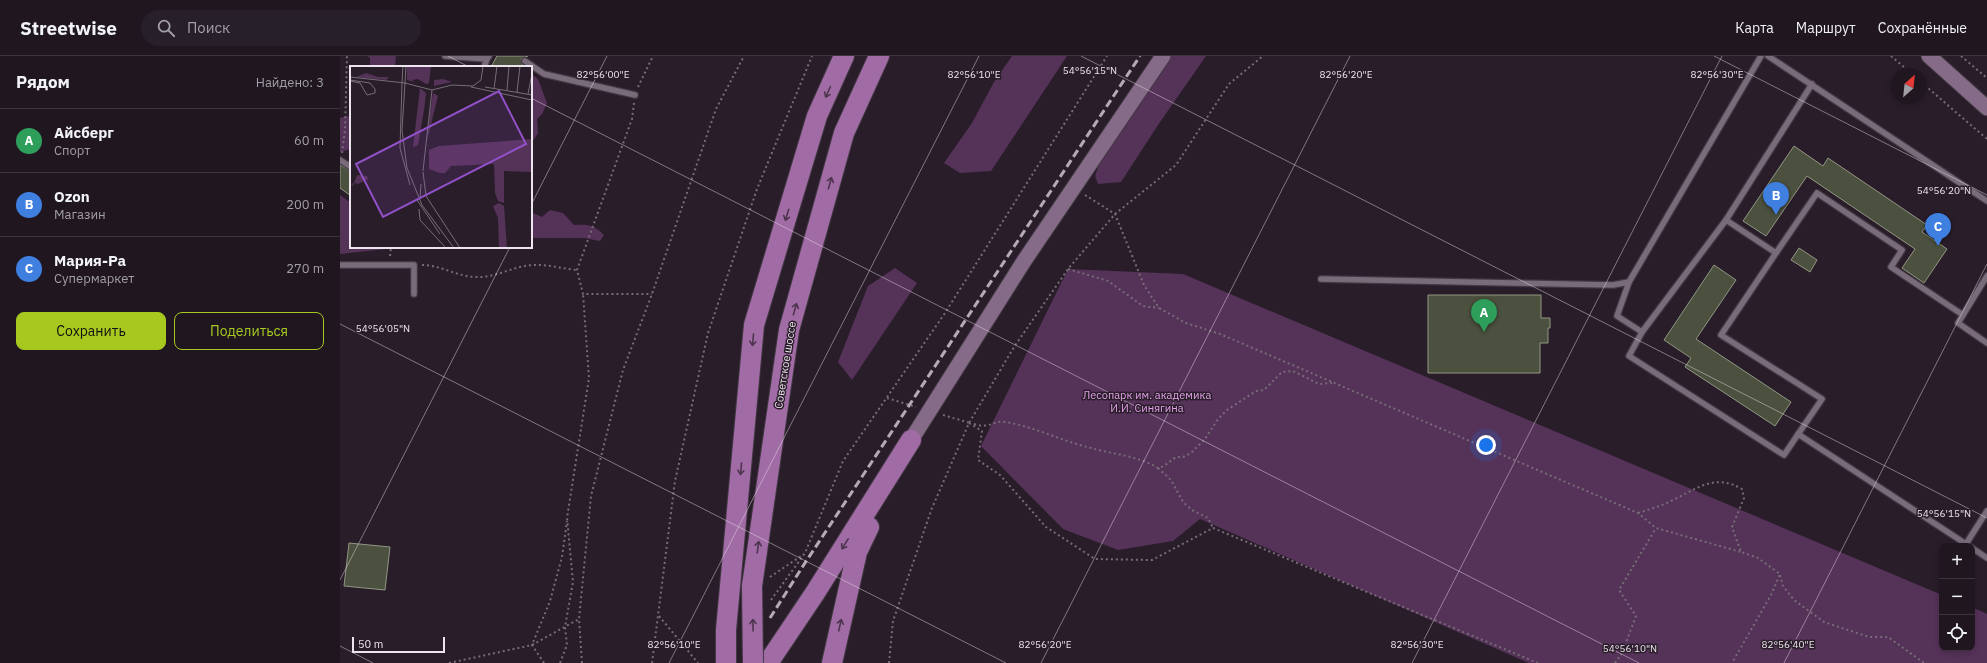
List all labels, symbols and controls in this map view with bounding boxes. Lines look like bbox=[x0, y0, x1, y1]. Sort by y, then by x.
search box bbox=[141, 10, 421, 46]
text: Streetwise bbox=[20, 16, 117, 40]
icon: search bbox=[155, 17, 177, 39]
text: Поиск bbox=[187, 18, 230, 37]
text: Карта bbox=[1735, 19, 1774, 37]
text: Маршрут bbox=[1796, 19, 1856, 37]
text: Сохранённые bbox=[1878, 19, 1967, 37]
text: 54°56'15"N bbox=[1063, 64, 1117, 77]
inset map bbox=[350, 66, 532, 248]
text: 82°56'00"E bbox=[576, 68, 630, 81]
text: 82°56'10"E bbox=[947, 68, 1001, 81]
text: 82°56'20"E bbox=[1319, 68, 1373, 81]
text: 82°56'30"E bbox=[1690, 68, 1744, 81]
north arrow bbox=[1891, 68, 1927, 104]
text: Рядом bbox=[16, 71, 70, 93]
text: Найдено: 3 bbox=[256, 74, 324, 91]
one-way arrow bbox=[824, 85, 831, 97]
text: Айсберг bbox=[54, 123, 114, 142]
text: A bbox=[25, 132, 33, 149]
text: 60 m bbox=[294, 132, 324, 149]
text: Спорт bbox=[54, 142, 90, 159]
one-way arrow bbox=[827, 177, 834, 190]
pin: B bbox=[1763, 182, 1789, 215]
text: 54°56'20"N bbox=[1917, 184, 1971, 197]
text: Ozon bbox=[54, 187, 90, 206]
text: B bbox=[25, 196, 33, 213]
text: 200 m bbox=[286, 196, 324, 213]
text: Магазин bbox=[54, 206, 106, 223]
one-way arrow bbox=[783, 208, 790, 221]
pin: C bbox=[1925, 213, 1951, 246]
text: Мария-Ра bbox=[54, 251, 126, 270]
text: C bbox=[25, 260, 33, 277]
text: 270 m bbox=[286, 260, 324, 277]
text: Супермаркет bbox=[54, 270, 134, 287]
pin: A bbox=[1471, 299, 1497, 332]
one-way arrow bbox=[792, 302, 799, 315]
button: Сохранить bbox=[16, 312, 166, 350]
button: Поделиться bbox=[174, 312, 324, 350]
street label: Советское шоссе bbox=[771, 320, 799, 410]
text: 54°56'05"N bbox=[356, 322, 410, 335]
one-way arrow bbox=[749, 333, 756, 346]
park label: Лесопарк им. академика И.И. Синягина bbox=[1083, 388, 1211, 415]
your location bbox=[1476, 435, 1496, 455]
one-way arrow bbox=[737, 462, 745, 475]
text: 54°56'15"N bbox=[1917, 507, 1971, 520]
one-way arrow bbox=[841, 538, 849, 550]
one-way arrow bbox=[754, 541, 762, 554]
map controls bbox=[1939, 543, 1975, 651]
button: + bbox=[1939, 543, 1975, 579]
button: − bbox=[1939, 579, 1975, 615]
button: locate bbox=[1939, 615, 1975, 651]
one-way arrow bbox=[749, 619, 757, 632]
one-way arrow bbox=[837, 619, 845, 632]
scale bar bbox=[352, 635, 445, 654]
text: 50 m bbox=[358, 637, 383, 651]
text: 82°56'10"E bbox=[647, 638, 701, 651]
text: 82°56'20"E bbox=[1018, 638, 1072, 651]
text: 82°56'30"E bbox=[1390, 638, 1444, 651]
text: 82°56'40"E bbox=[1761, 638, 1815, 651]
text: 54°56'10"N bbox=[1603, 642, 1657, 655]

